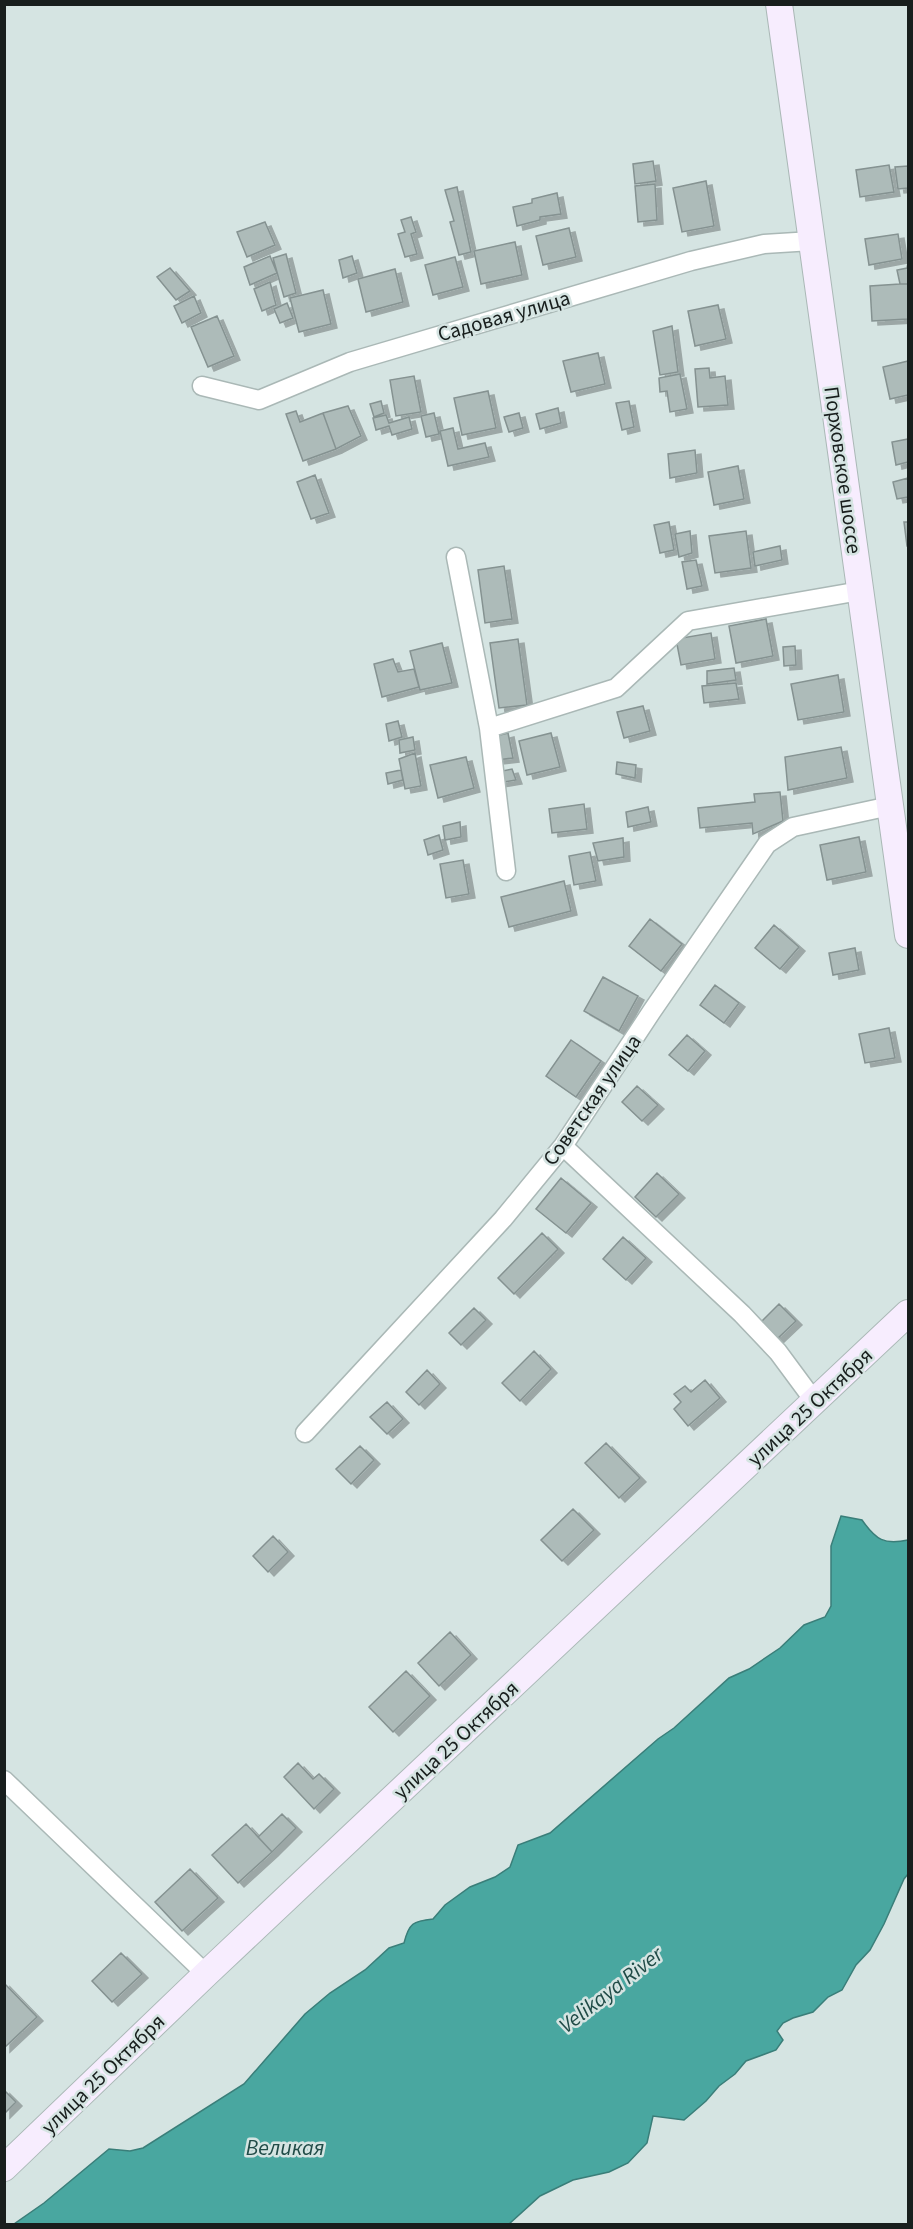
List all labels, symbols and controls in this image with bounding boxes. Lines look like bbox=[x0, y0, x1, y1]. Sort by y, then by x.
street label: Садовая улица bbox=[434, 283, 574, 349]
street label: Порховское шоссе bbox=[816, 384, 870, 556]
street label: Советская улица bbox=[536, 1028, 648, 1172]
street label: улица 25 Октября bbox=[741, 1341, 879, 1473]
street label: улица 25 Октября bbox=[387, 1674, 525, 1806]
water label: Velikaya River bbox=[552, 1938, 671, 2041]
street label: улица 25 Октября bbox=[34, 2007, 172, 2141]
water label: Великая bbox=[246, 2132, 324, 2164]

